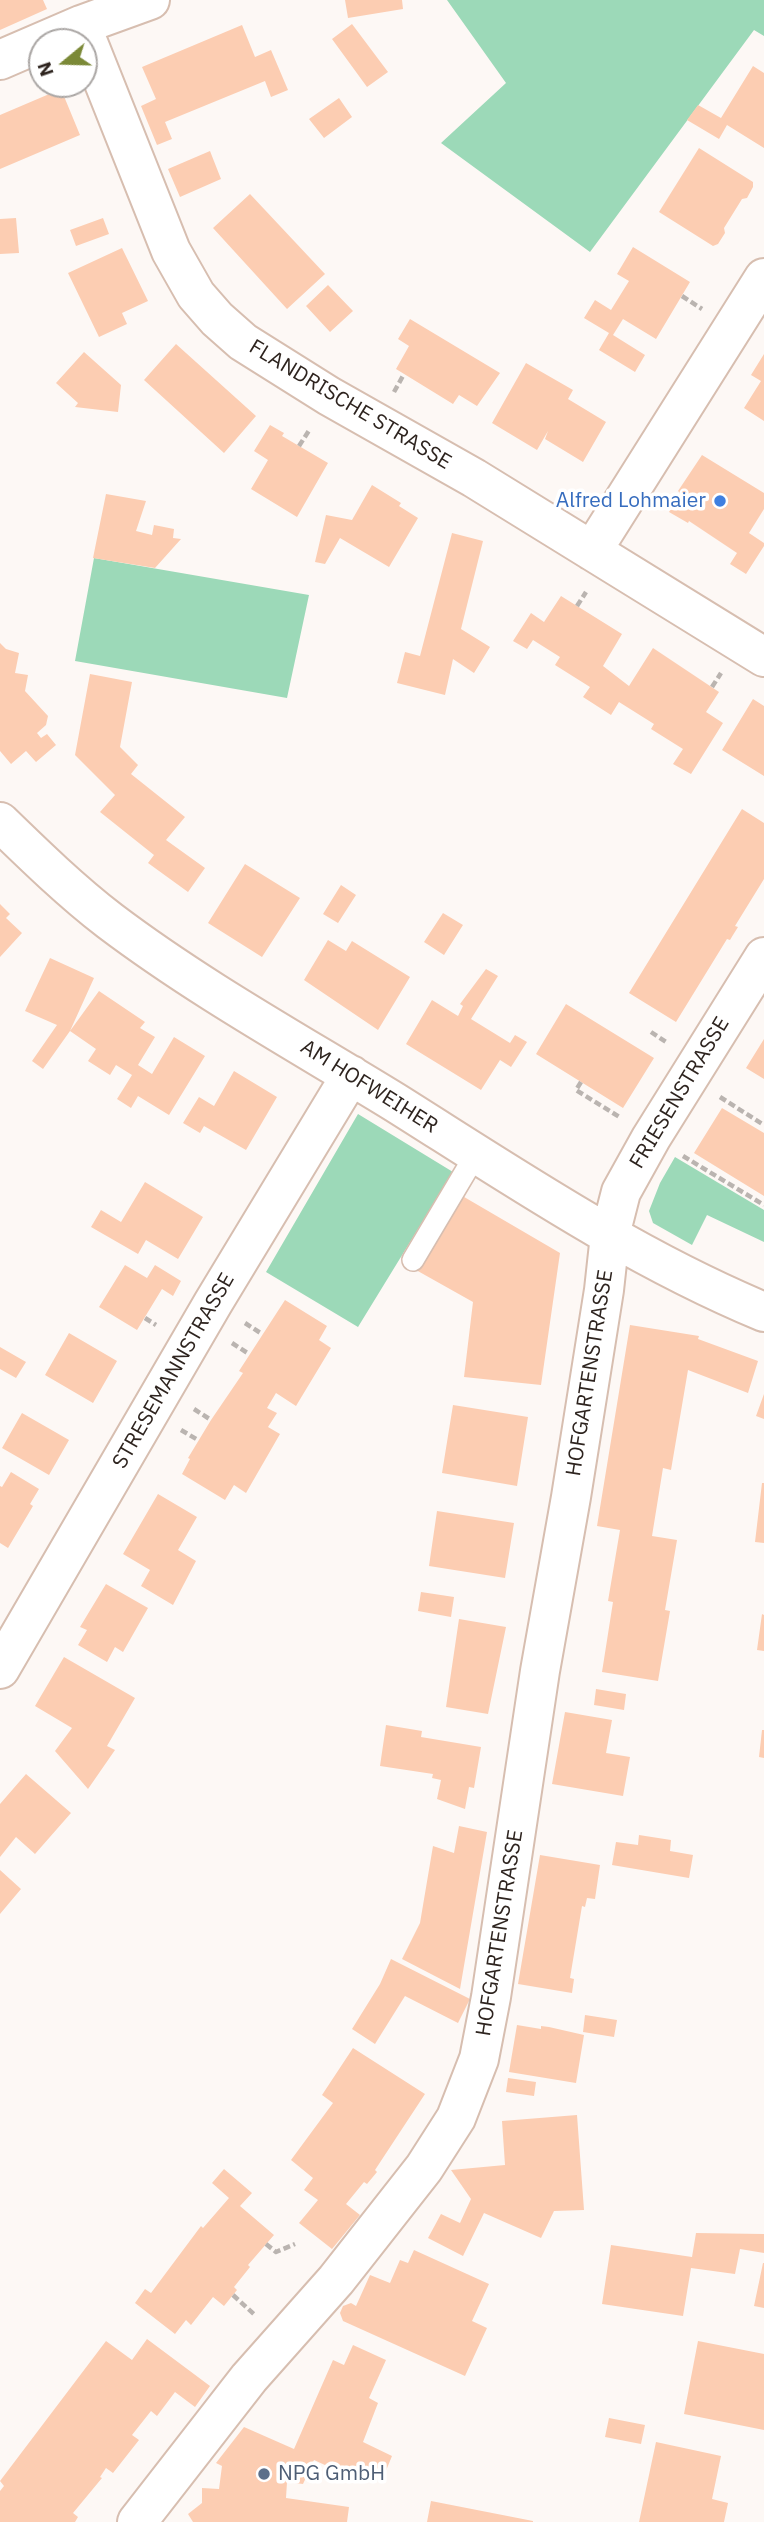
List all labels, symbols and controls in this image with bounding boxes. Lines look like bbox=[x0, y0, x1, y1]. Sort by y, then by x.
north arrow bbox=[28, 28, 98, 98]
text: N bbox=[31, 59, 59, 80]
street label: FLANDRISCHE STRASSE bbox=[244, 335, 456, 475]
place label: Alfred Lohmaier bbox=[556, 488, 706, 514]
marker: Alfred Lohmaier bbox=[712, 493, 728, 509]
street label: FRIESENSTRASSE bbox=[625, 1013, 735, 1173]
street label: AM HOFWEIHER bbox=[296, 1035, 442, 1139]
street label: HOFGARTENSTRASSE bbox=[561, 1268, 619, 1478]
street label: STRESEMANNSTRASSE bbox=[108, 1269, 240, 1473]
street label: HOFGARTENSTRASSE bbox=[471, 1828, 529, 2038]
place label: NPG GmbH bbox=[278, 2461, 385, 2487]
marker: NPG GmbH bbox=[256, 2466, 272, 2482]

